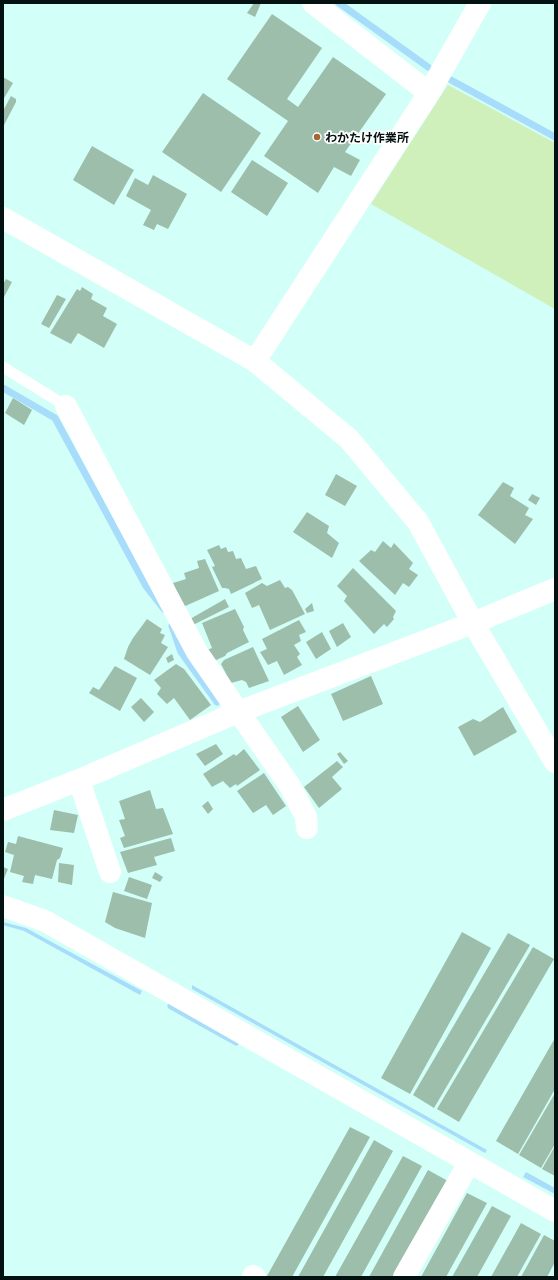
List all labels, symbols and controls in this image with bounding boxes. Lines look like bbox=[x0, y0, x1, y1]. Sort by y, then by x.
place label: わかたけ作業所 bbox=[325, 128, 409, 147]
marker: わかたけ作業所 bbox=[312, 132, 322, 142]

